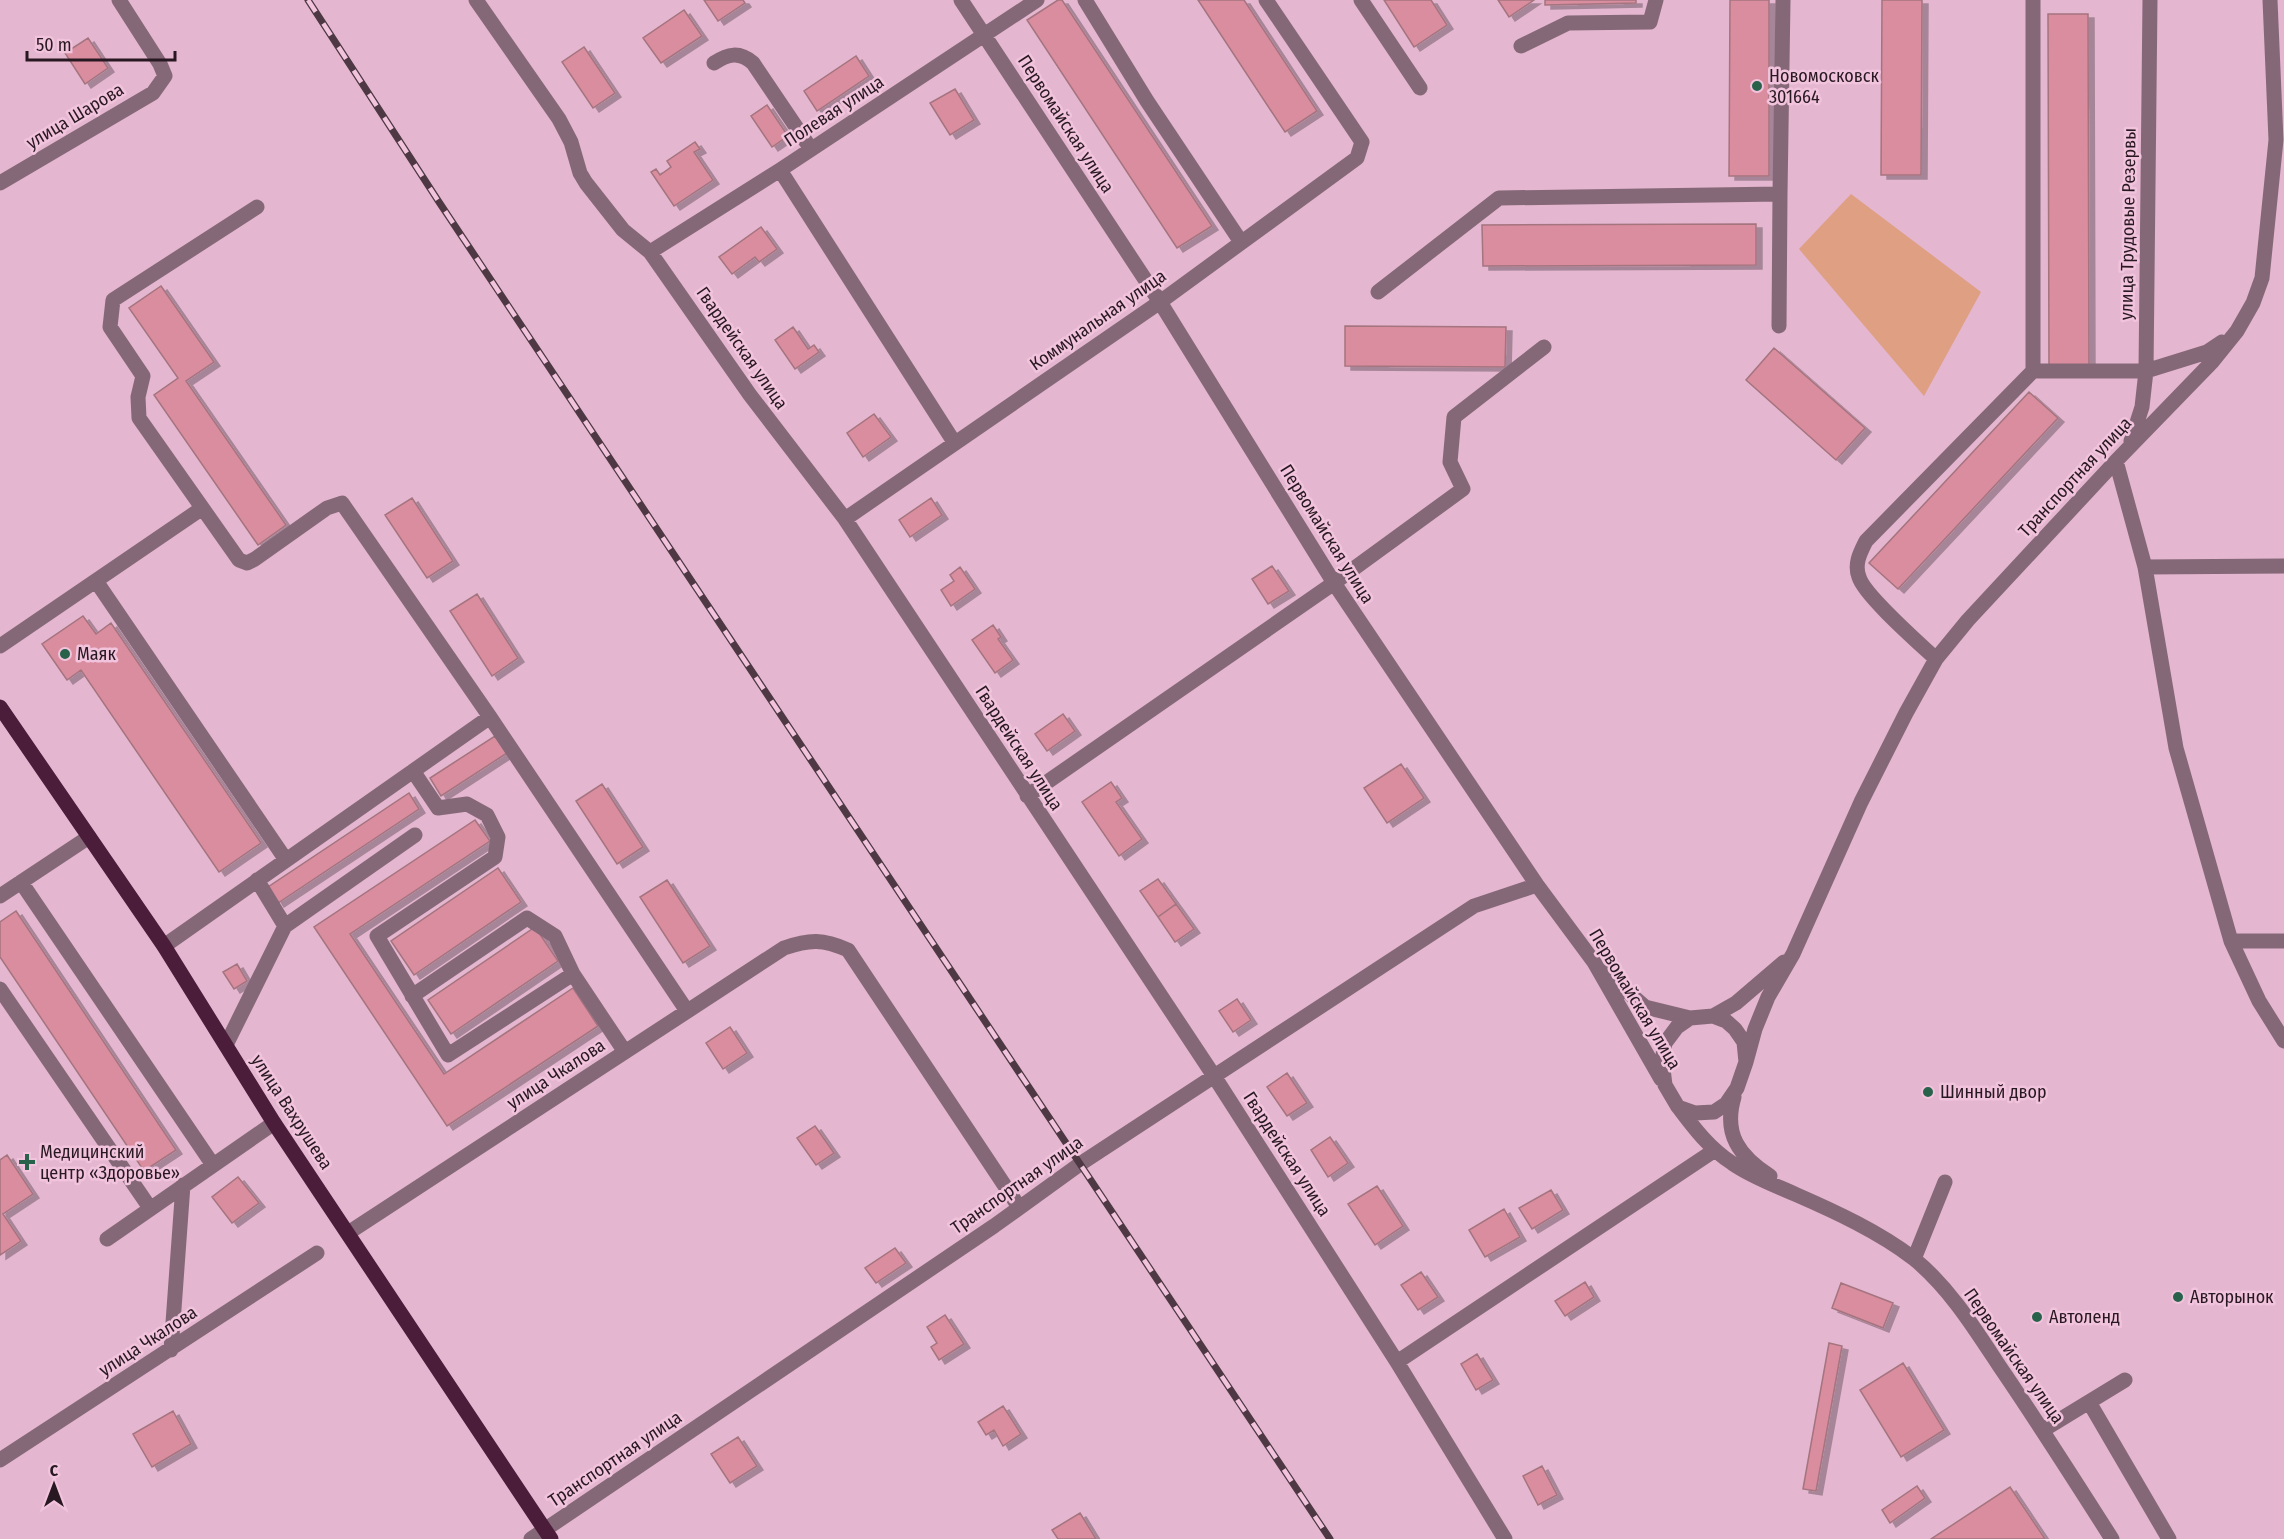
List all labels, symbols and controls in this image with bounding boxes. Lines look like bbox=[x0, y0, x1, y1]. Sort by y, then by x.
scale bar bbox=[27, 24, 176, 62]
text: 50 m bbox=[36, 34, 72, 56]
street label: Первомайская улица bbox=[1013, 51, 1119, 197]
place label: Новомосковск 301664 bbox=[1769, 65, 1879, 108]
street label: Полевая улица bbox=[780, 71, 888, 151]
street label: улица Шарова bbox=[22, 78, 128, 154]
marker: Новомосковск 301664 bbox=[1750, 79, 1764, 93]
street label: улица Трудовые Резервы bbox=[2115, 128, 2141, 320]
street label: Коммунальная улица bbox=[1026, 265, 1171, 375]
street label: Гвардейская улица bbox=[692, 283, 793, 414]
street label: Транспортная улица bbox=[2014, 412, 2136, 542]
street label: Первомайская улица bbox=[1275, 460, 1379, 608]
place label: Маяк bbox=[77, 643, 117, 665]
marker: Маяк bbox=[58, 647, 72, 661]
street label: Гвардейская улица bbox=[970, 681, 1068, 815]
street label: Первомайская улица bbox=[1584, 925, 1686, 1073]
street label: улица Чкалова bbox=[503, 1034, 609, 1114]
street label: улица Вахрушева bbox=[247, 1050, 338, 1174]
place label: Шинный двор bbox=[1940, 1081, 2047, 1103]
marker: Шинный двор bbox=[1921, 1085, 1935, 1099]
street label: Гвардейская улица bbox=[1238, 1087, 1336, 1221]
street label: Транспортная улица bbox=[947, 1131, 1087, 1239]
place label: Медицинский центр «Здоровье» bbox=[40, 1141, 180, 1184]
marker: Медицинский центр «Здоровье» bbox=[18, 1153, 36, 1171]
street label: Первомайская улица bbox=[1959, 1284, 2069, 1428]
place label: Авторынок bbox=[2190, 1286, 2274, 1308]
marker: Авторынок bbox=[2171, 1290, 2185, 1304]
street label: улица Чкалова bbox=[95, 1301, 201, 1381]
place label: Автоленд bbox=[2049, 1306, 2120, 1328]
marker: Автоленд bbox=[2030, 1310, 2044, 1324]
street label: Транспортная улица bbox=[544, 1406, 686, 1512]
north arrow bbox=[24, 1455, 84, 1515]
text: С bbox=[50, 1461, 59, 1480]

